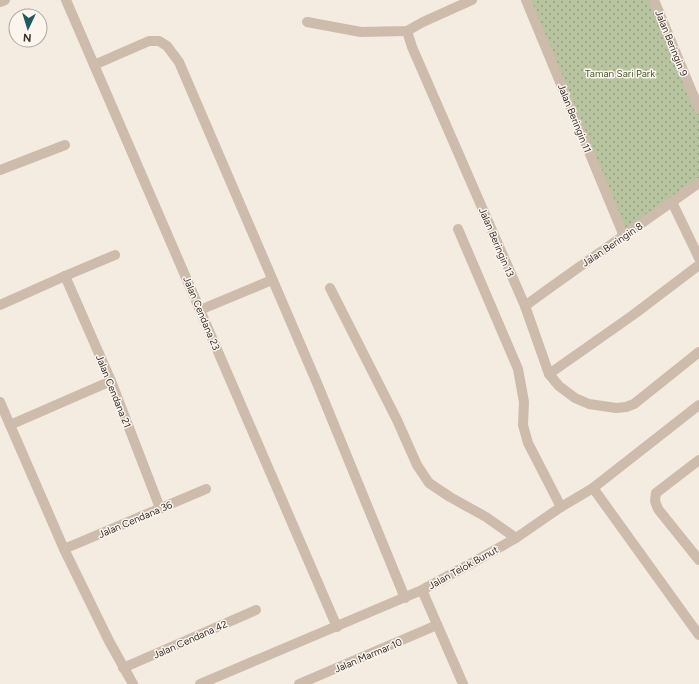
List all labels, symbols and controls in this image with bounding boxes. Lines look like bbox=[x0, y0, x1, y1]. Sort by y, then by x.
north arrow bbox=[8, 8, 48, 48]
street label: Jalan Beringin 9 bbox=[652, 8, 691, 79]
text: N bbox=[23, 31, 32, 44]
park label: Taman Sari Park bbox=[585, 67, 655, 80]
street label: Jalan Beringin 11 bbox=[555, 82, 594, 154]
street label: Jalan Beringin 13 bbox=[476, 205, 517, 279]
street label: Jalan Beringin 8 bbox=[579, 219, 645, 270]
street label: Jalan Cendana 23 bbox=[180, 274, 223, 352]
street label: Jalan Cendana 21 bbox=[93, 353, 134, 430]
street label: Jalan Cendana 36 bbox=[96, 498, 174, 541]
street label: Jalan Telok Bunut bbox=[426, 543, 501, 592]
street label: Jalan Cendana 42 bbox=[151, 617, 229, 662]
street label: Jalan Marmar 10 bbox=[332, 635, 404, 676]

